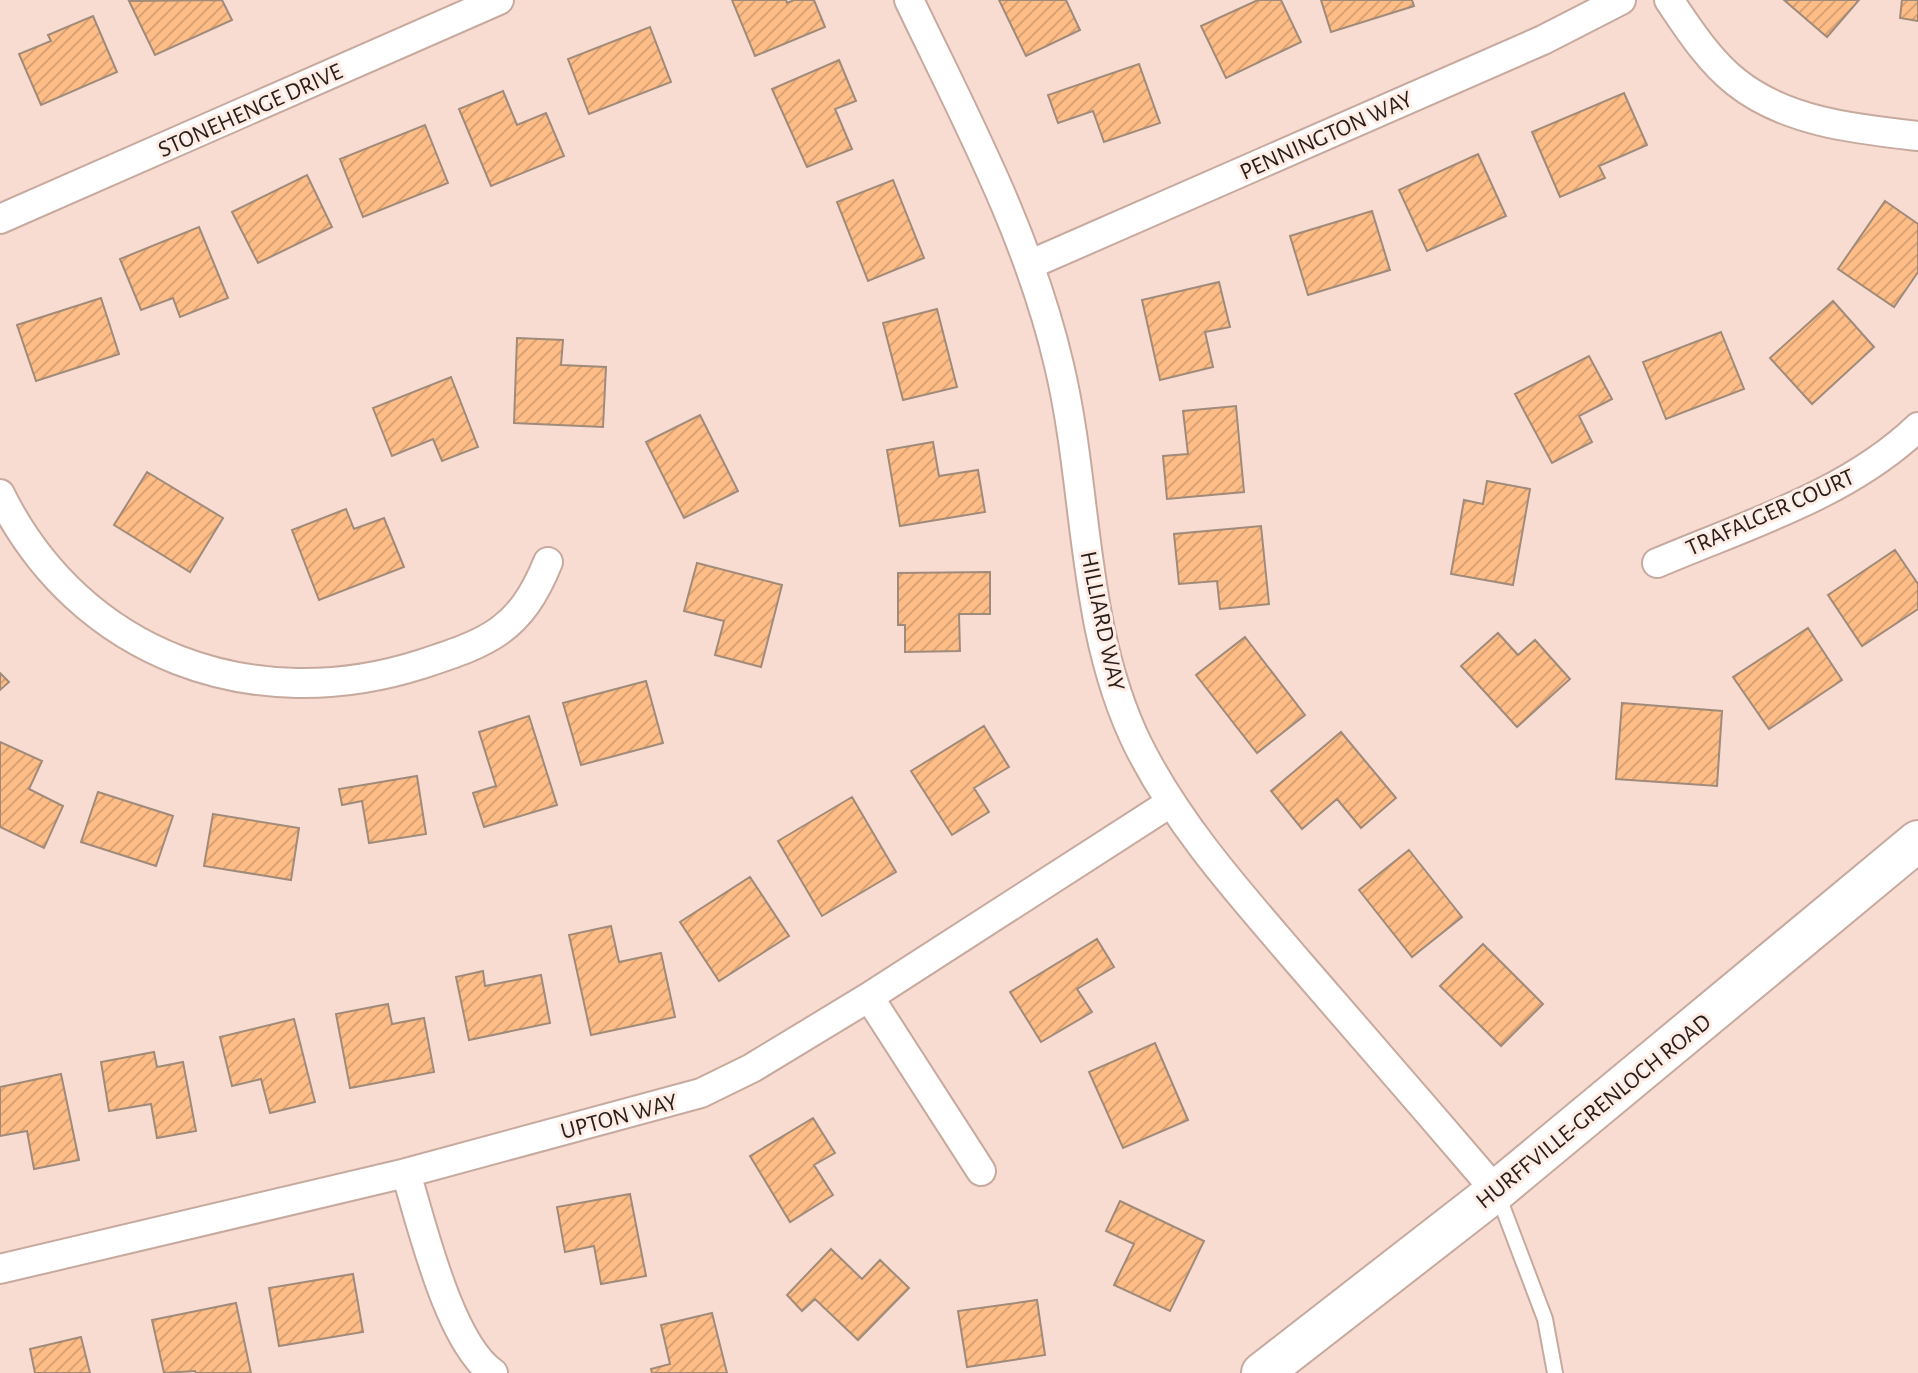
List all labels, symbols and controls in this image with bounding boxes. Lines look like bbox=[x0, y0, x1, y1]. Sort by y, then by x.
street label: STONEHENGE DRIVE bbox=[155, 59, 346, 162]
street label: PENNINGTON WAY bbox=[1236, 87, 1417, 185]
street label: TRAFALGER COURT bbox=[1682, 465, 1859, 561]
street label: HILLIARD WAY bbox=[1076, 549, 1129, 694]
street label: HURFFVILLE-GRENLOCH ROAD bbox=[1472, 1010, 1716, 1214]
street label: UPTON WAY bbox=[558, 1090, 681, 1144]

